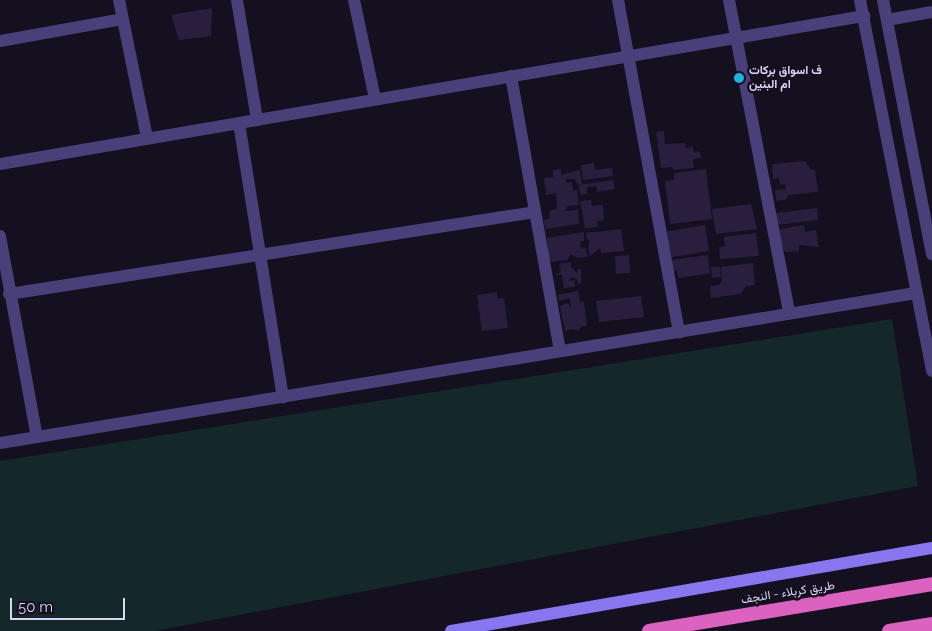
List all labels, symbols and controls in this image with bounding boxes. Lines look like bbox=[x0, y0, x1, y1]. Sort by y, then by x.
place label: ف اسواق بركات ام البنين bbox=[749, 64, 822, 92]
marker: ف اسواق بركات ام البنين bbox=[733, 72, 745, 84]
street label: طريق کربلاء - النجف bbox=[740, 578, 836, 608]
scale bar bbox=[12, 588, 128, 620]
text: 50 m bbox=[18, 598, 53, 616]

